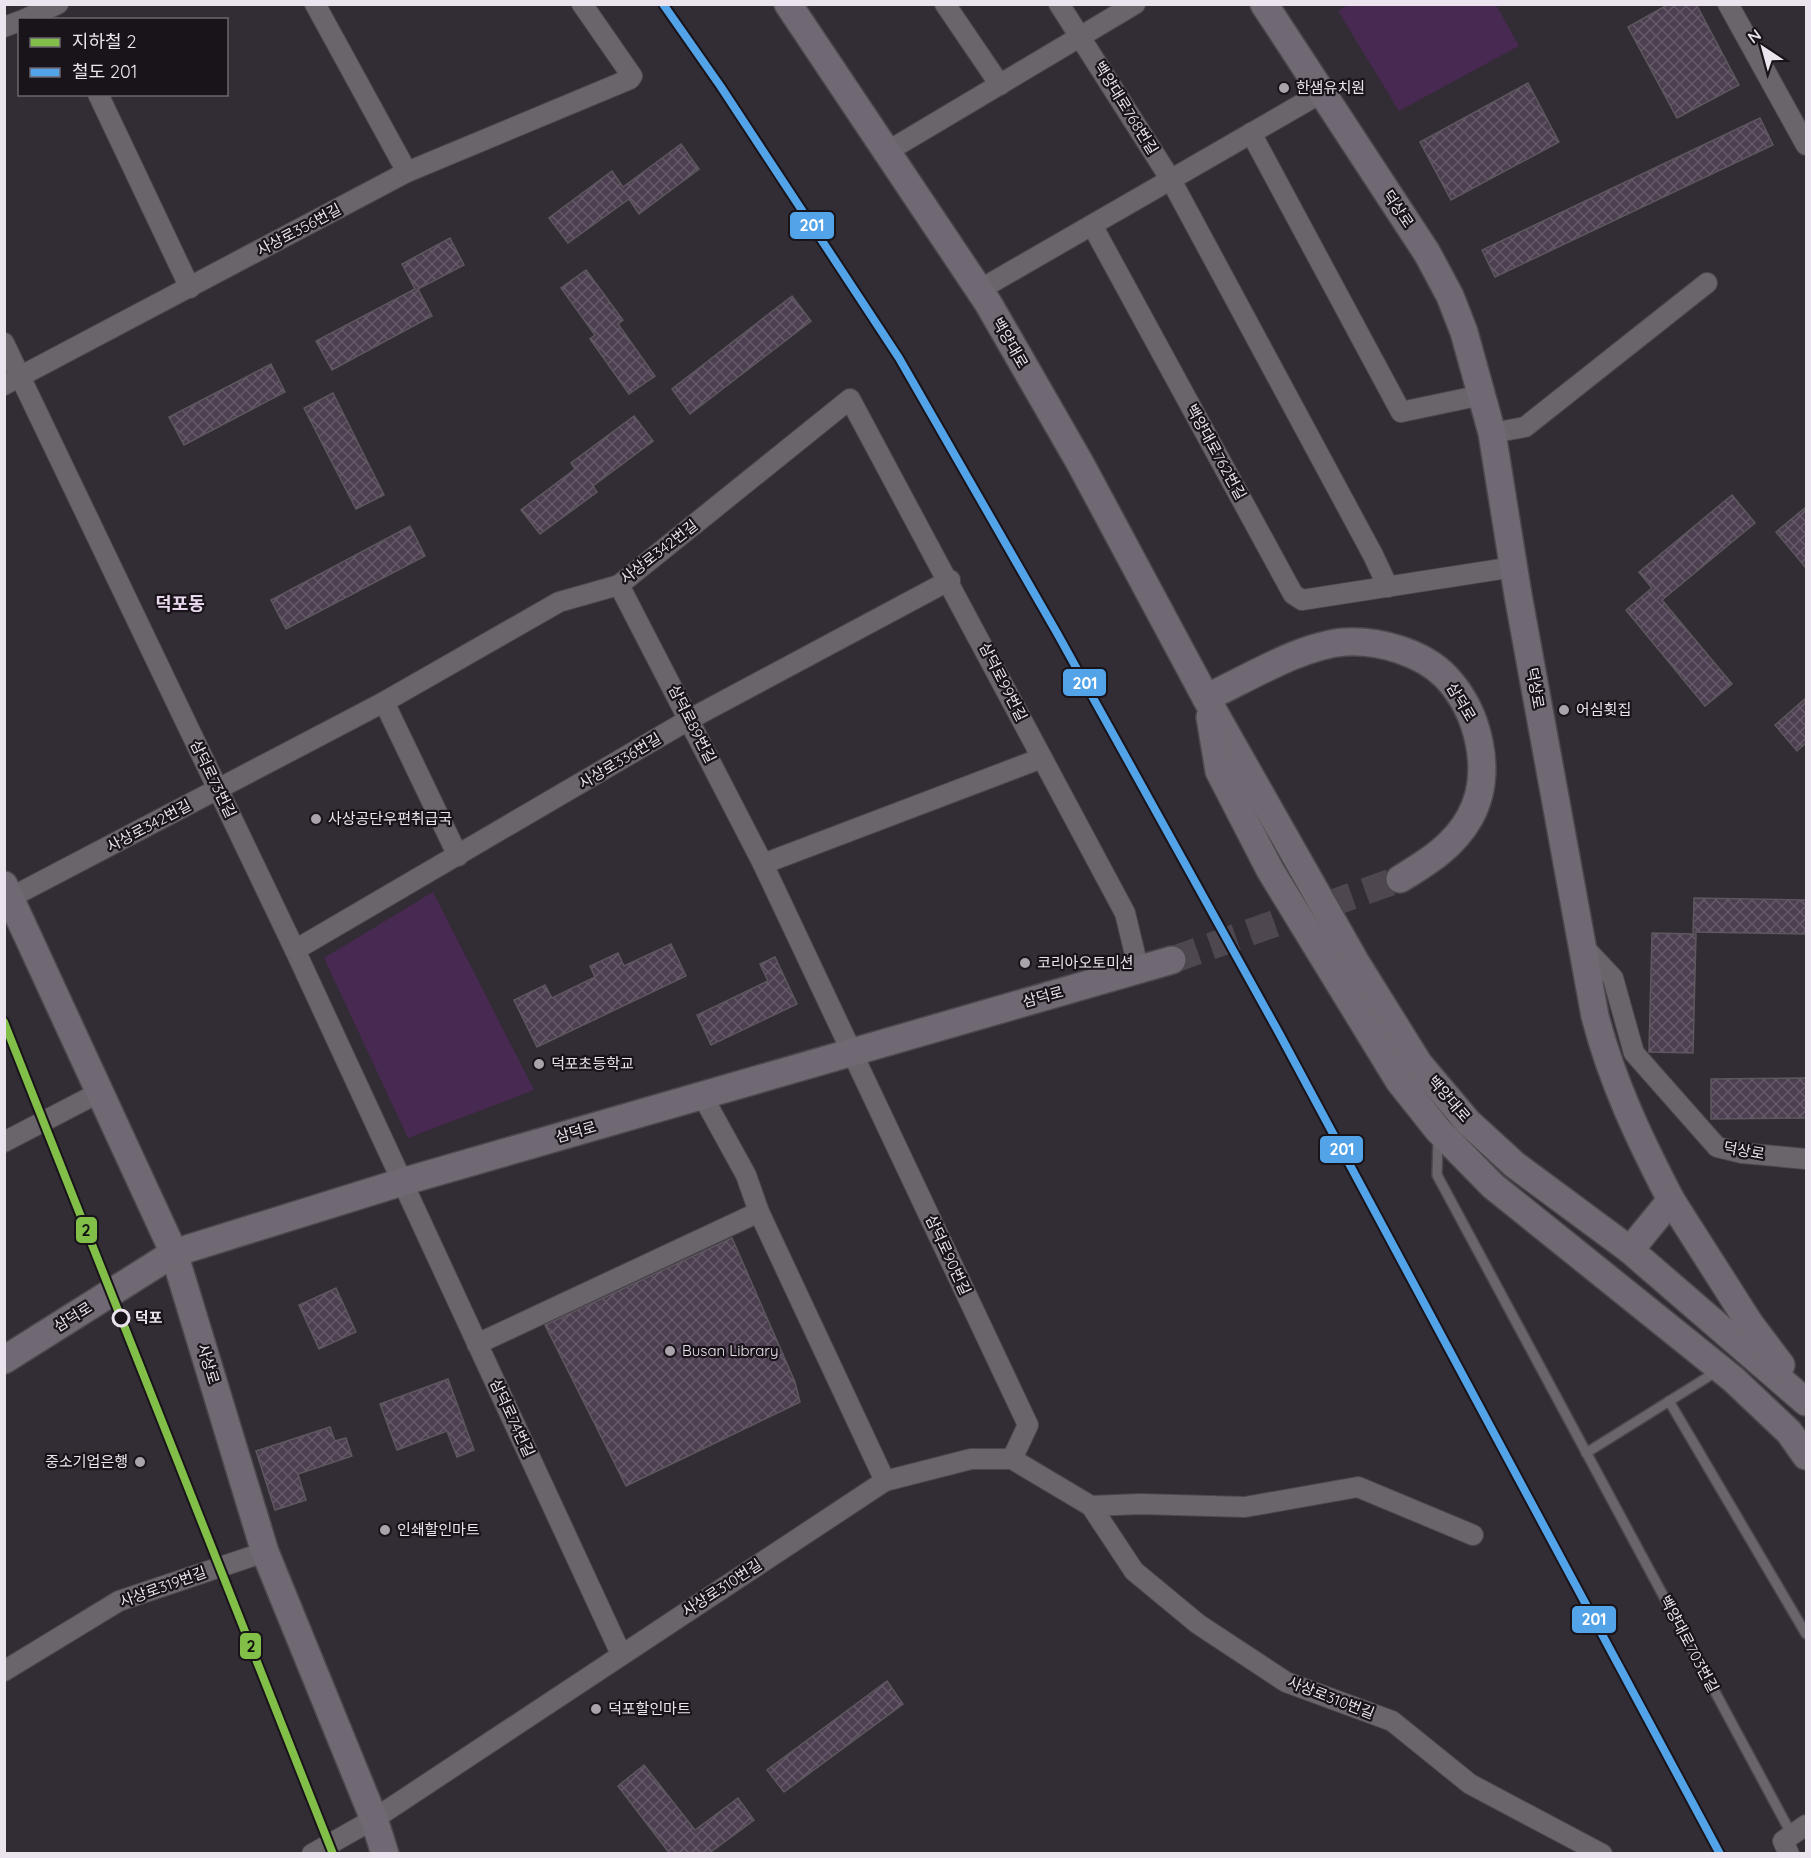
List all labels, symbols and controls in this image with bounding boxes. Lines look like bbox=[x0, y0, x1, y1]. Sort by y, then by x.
legend bbox=[18, 18, 228, 96]
north arrow bbox=[1733, 18, 1793, 78]
text: N bbox=[1744, 24, 1765, 47]
text: 지하철 2 bbox=[72, 30, 137, 53]
street label: 백양대로768번길 bbox=[1090, 58, 1163, 158]
text: 철도 201 bbox=[72, 60, 137, 83]
place label: 한샘유치원 bbox=[1296, 78, 1365, 97]
marker: 한샘유치원 bbox=[1277, 81, 1291, 95]
street label: 덕상로 bbox=[1379, 186, 1418, 231]
street label: 사상로356번길 bbox=[253, 199, 344, 260]
line badge: 201 bbox=[789, 211, 835, 240]
text: 201 bbox=[799, 215, 825, 235]
street label: 백양대로 bbox=[988, 314, 1032, 371]
street label: 백양대로762번길 bbox=[1182, 401, 1251, 503]
street label: 사상로342번길 bbox=[616, 515, 701, 588]
district label: 덕포동 bbox=[155, 592, 205, 615]
street label: 삼덕로99번길 bbox=[976, 639, 1031, 724]
street label: 덕상로 bbox=[1523, 666, 1548, 710]
line badge: 201 bbox=[1062, 668, 1107, 697]
text: 201 bbox=[1072, 673, 1098, 693]
street label: 삼덕로 bbox=[1443, 679, 1480, 724]
street label: 삼덕로89번길 bbox=[665, 681, 720, 766]
place label: 어심횟집 bbox=[1576, 700, 1631, 719]
marker: 어심횟집 bbox=[1557, 703, 1571, 717]
street label: 사상로336번길 bbox=[575, 729, 664, 793]
street label: 삼덕로73번길 bbox=[186, 737, 241, 821]
street label: 사상로342번길 bbox=[103, 795, 194, 856]
place label: 사상공단우편취급국 bbox=[328, 809, 452, 828]
marker: 사상공단우편취급국 bbox=[309, 812, 323, 826]
place label: 코리아오토미션 bbox=[1037, 953, 1134, 972]
marker: 코리아오토미션 bbox=[1018, 956, 1032, 970]
street label: 삼덕로 bbox=[1020, 982, 1065, 1011]
place label: 덕포초등학교 bbox=[551, 1054, 634, 1073]
marker: 덕포초등학교 bbox=[532, 1057, 546, 1071]
street label: 백양대로 bbox=[1424, 1072, 1475, 1126]
street label: 삼덕로 bbox=[553, 1117, 598, 1146]
line badge: 201 bbox=[1319, 1135, 1364, 1164]
street label: 덕상로 bbox=[1722, 1138, 1766, 1163]
text: 201 bbox=[1329, 1139, 1355, 1159]
street label: 삼덕로90번길 bbox=[922, 1212, 975, 1298]
line badge: 2 bbox=[75, 1216, 98, 1244]
text: 2 bbox=[81, 1220, 91, 1240]
street label: 삼덕로 bbox=[50, 1298, 95, 1336]
place label: 덕포 bbox=[135, 1308, 163, 1327]
marker: 덕포 bbox=[112, 1309, 130, 1327]
street label: 사상로 bbox=[193, 1341, 224, 1386]
place label: Busan Library bbox=[682, 1341, 779, 1360]
marker: Busan Library bbox=[663, 1344, 677, 1358]
street label: 삼덕로74번길 bbox=[486, 1376, 539, 1460]
place label: 중소기업은행 bbox=[45, 1452, 128, 1471]
marker: 중소기업은행 bbox=[133, 1455, 147, 1469]
place label: 인쇄할인마트 bbox=[397, 1520, 480, 1539]
marker: 인쇄할인마트 bbox=[378, 1523, 392, 1537]
street label: 사상로310번길 bbox=[678, 1555, 765, 1620]
street label: 사상로319번길 bbox=[117, 1562, 209, 1611]
street label: 백양대로703번길 bbox=[1656, 1592, 1723, 1696]
line badge: 201 bbox=[1571, 1605, 1617, 1634]
text: 201 bbox=[1581, 1609, 1607, 1629]
line badge: 2 bbox=[239, 1632, 262, 1660]
text: 2 bbox=[246, 1636, 256, 1656]
street label: 사상로310번길 bbox=[1285, 1672, 1377, 1723]
place label: 덕포할인마트 bbox=[608, 1699, 691, 1718]
marker: 덕포할인마트 bbox=[589, 1702, 603, 1716]

